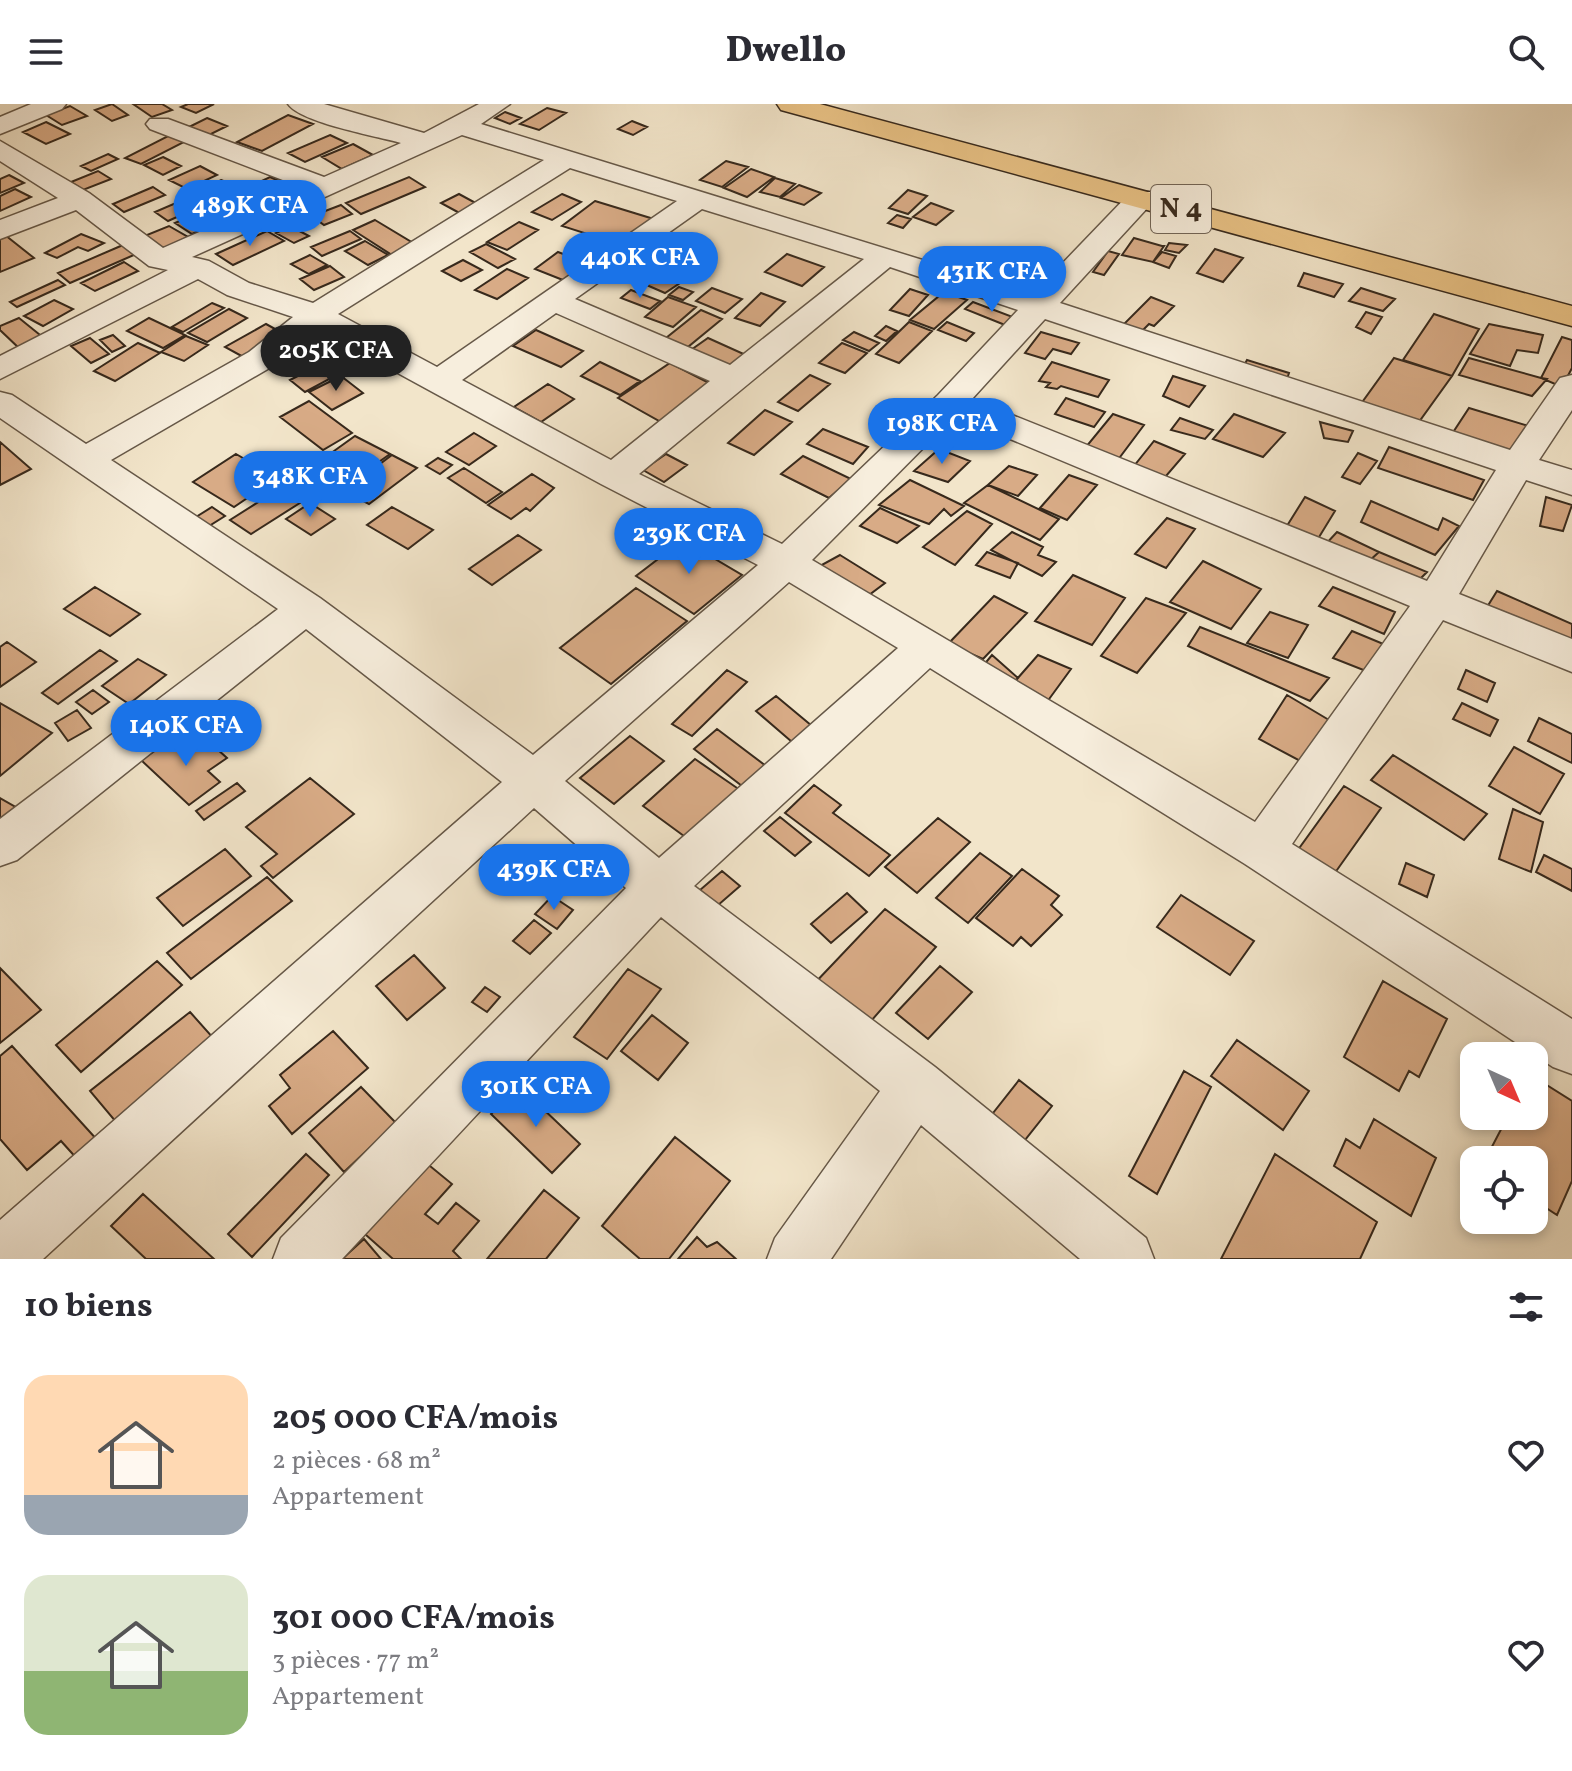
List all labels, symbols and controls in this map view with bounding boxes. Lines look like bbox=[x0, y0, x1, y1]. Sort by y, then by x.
text: Dwello bbox=[726, 27, 846, 77]
icon: menu bbox=[24, 30, 68, 74]
icon: search bbox=[1504, 30, 1548, 74]
pin: 489K CFA bbox=[167, 180, 333, 248]
road number: N 4 bbox=[1151, 185, 1211, 233]
text: 489K CFA bbox=[191, 188, 309, 224]
pin: 440K CFA bbox=[557, 232, 723, 300]
text: 440K CFA bbox=[580, 240, 700, 276]
pin: 431K CFA bbox=[909, 246, 1075, 314]
text: 431K CFA bbox=[936, 254, 1048, 290]
pin: 205K CFA bbox=[253, 325, 419, 393]
text: 205K CFA bbox=[279, 333, 393, 369]
pin: 198K CFA bbox=[859, 398, 1025, 466]
text: 198K CFA bbox=[886, 406, 998, 442]
pin: 348K CFA bbox=[227, 451, 393, 519]
text: 348K CFA bbox=[252, 459, 368, 495]
pin: 239K CFA bbox=[606, 508, 772, 576]
text: 239K CFA bbox=[632, 516, 746, 552]
pin: 140K CFA bbox=[103, 700, 269, 768]
text: 140K CFA bbox=[129, 708, 243, 744]
pin: 439K CFA bbox=[471, 844, 637, 912]
text: 439K CFA bbox=[496, 852, 612, 888]
north arrow bbox=[1460, 1042, 1548, 1130]
map controls bbox=[1460, 1042, 1548, 1234]
pin: 301K CFA bbox=[453, 1061, 619, 1129]
text: 301K CFA bbox=[480, 1069, 592, 1105]
button: locate bbox=[1460, 1146, 1548, 1234]
text: 10 biens bbox=[24, 1284, 153, 1331]
icon: filters bbox=[1504, 1285, 1548, 1329]
text: 205 000 CFA/mois bbox=[272, 1396, 558, 1443]
icon: home bbox=[88, 1407, 184, 1503]
icon: heart bbox=[1504, 1433, 1548, 1477]
text: 2 pièces · 68 m² bbox=[272, 1443, 441, 1479]
text: Appartement bbox=[272, 1479, 424, 1515]
text: 301 000 CFA/mois bbox=[272, 1596, 555, 1643]
icon: home bbox=[88, 1607, 184, 1703]
icon: heart bbox=[1504, 1633, 1548, 1677]
text: 3 pièces · 77 m² bbox=[272, 1643, 439, 1679]
text: Appartement bbox=[272, 1679, 424, 1715]

